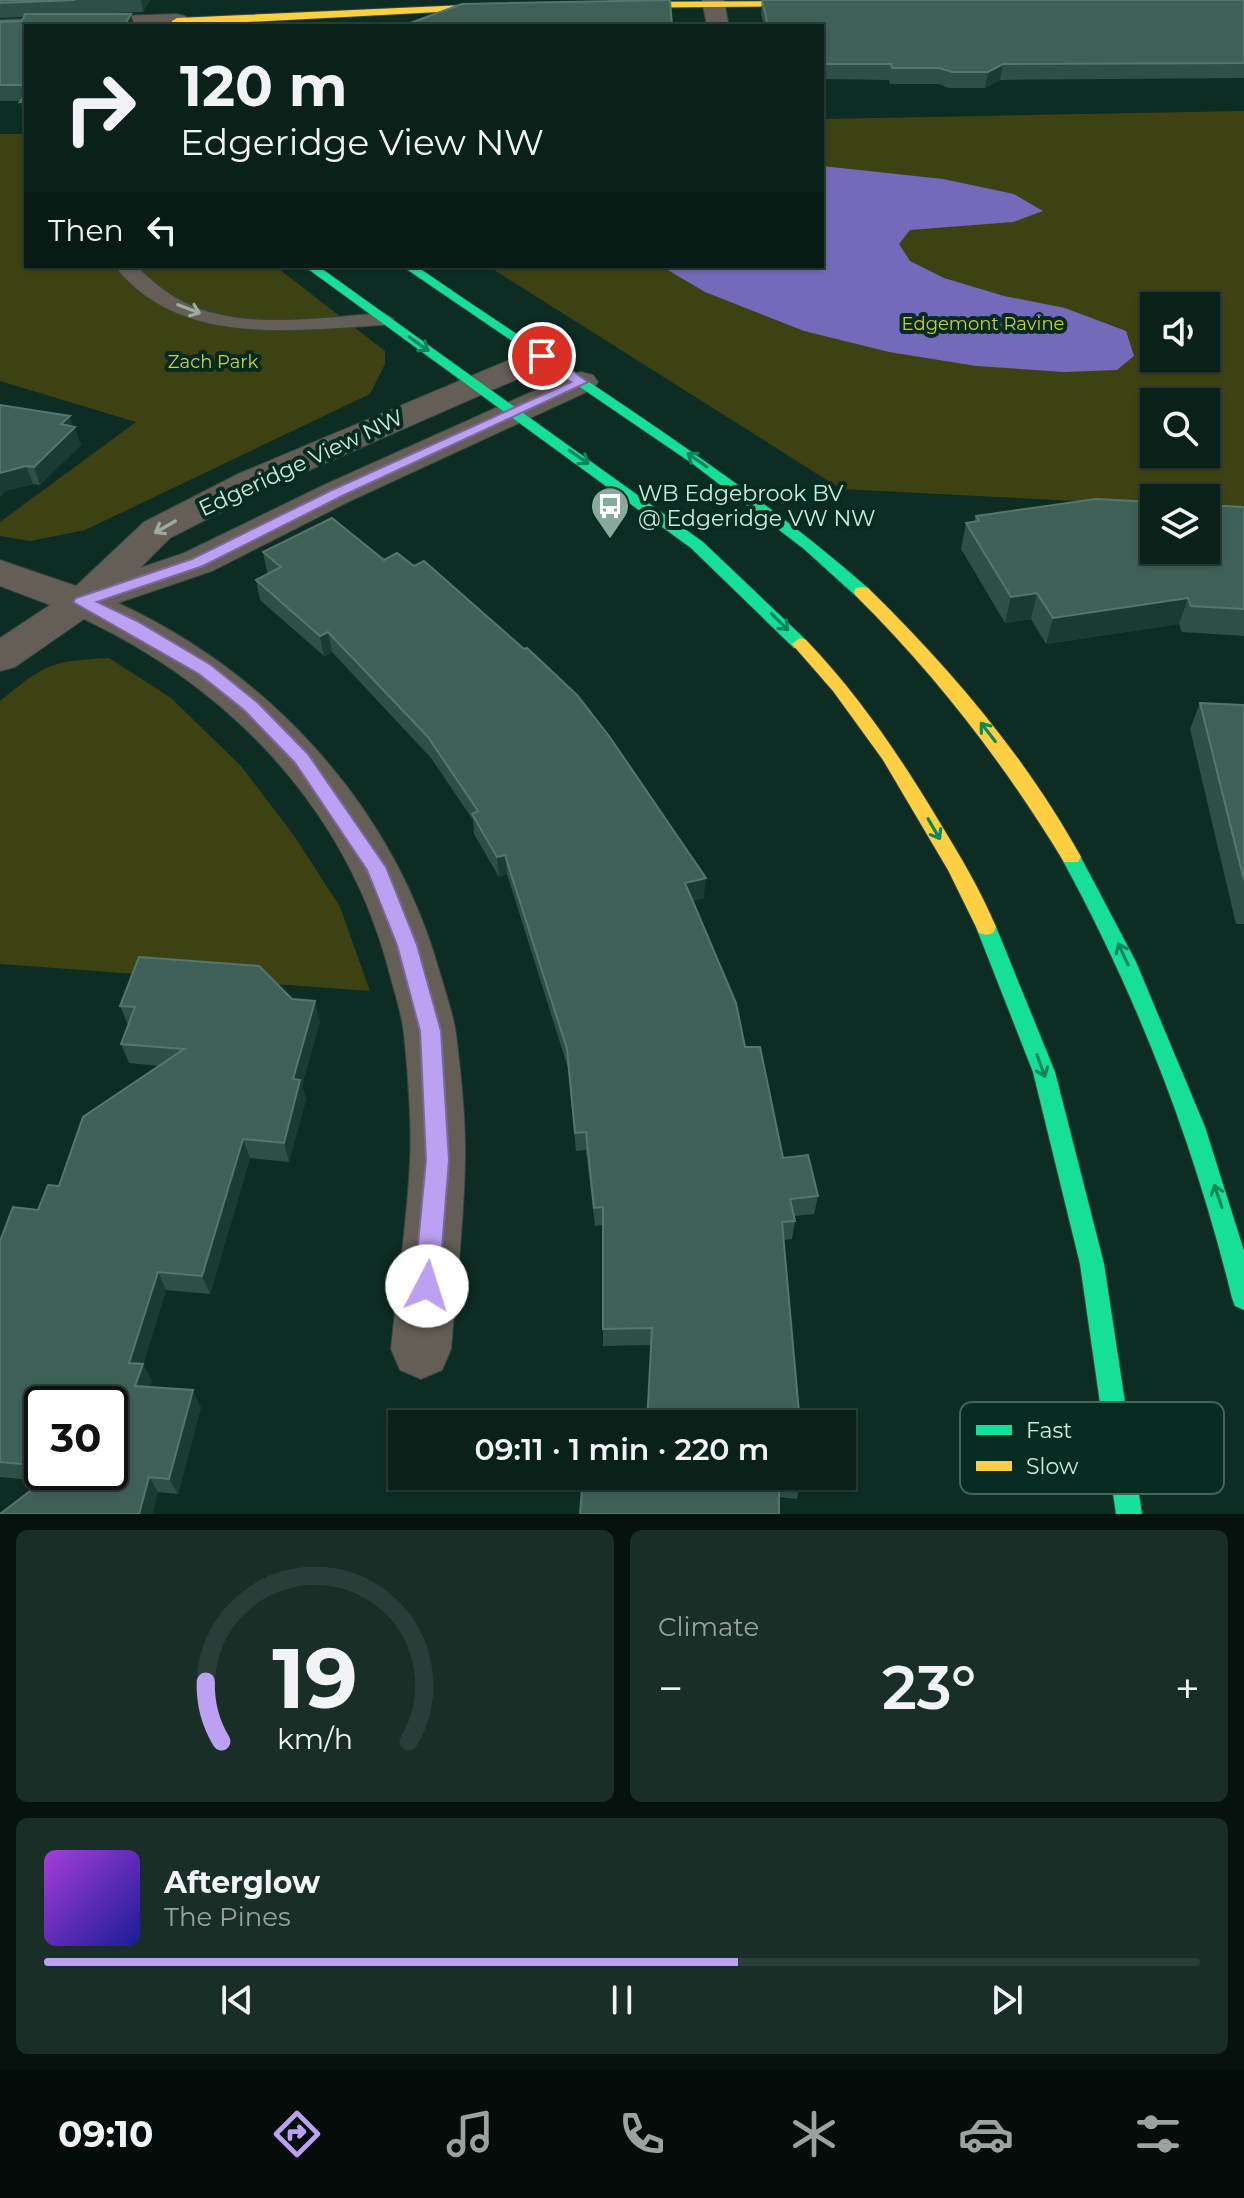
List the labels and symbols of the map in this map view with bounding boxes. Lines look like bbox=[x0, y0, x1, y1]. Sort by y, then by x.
one-way arrow bbox=[176, 303, 201, 318]
park label: Edgemont Ravine bbox=[902, 313, 1065, 335]
pin bbox=[508, 322, 576, 390]
one-way arrow bbox=[408, 336, 429, 353]
park label: Zach Park bbox=[168, 351, 258, 373]
street label: Edgeridge View NW bbox=[194, 404, 408, 522]
one-way arrow bbox=[567, 449, 589, 465]
one-way arrow bbox=[687, 452, 709, 468]
place label: WB Edgebrook BV @ Edgeridge VW NW bbox=[638, 480, 875, 532]
bus stop icon: WB Edgebrook BV @ Edgeridge VW NW bbox=[589, 485, 631, 540]
one-way arrow bbox=[154, 519, 177, 535]
one-way arrow bbox=[770, 612, 789, 632]
one-way arrow bbox=[979, 722, 997, 743]
one-way arrow bbox=[927, 817, 942, 841]
one-way arrow bbox=[1115, 942, 1130, 966]
one-way arrow bbox=[1035, 1053, 1049, 1078]
one-way arrow bbox=[1209, 1183, 1224, 1208]
position arrow bbox=[385, 1244, 469, 1328]
speed limit sign: 30 bbox=[24, 1386, 128, 1490]
legend bbox=[960, 1402, 1224, 1494]
text: Fast bbox=[1026, 1417, 1072, 1444]
text: Slow bbox=[1026, 1453, 1079, 1480]

